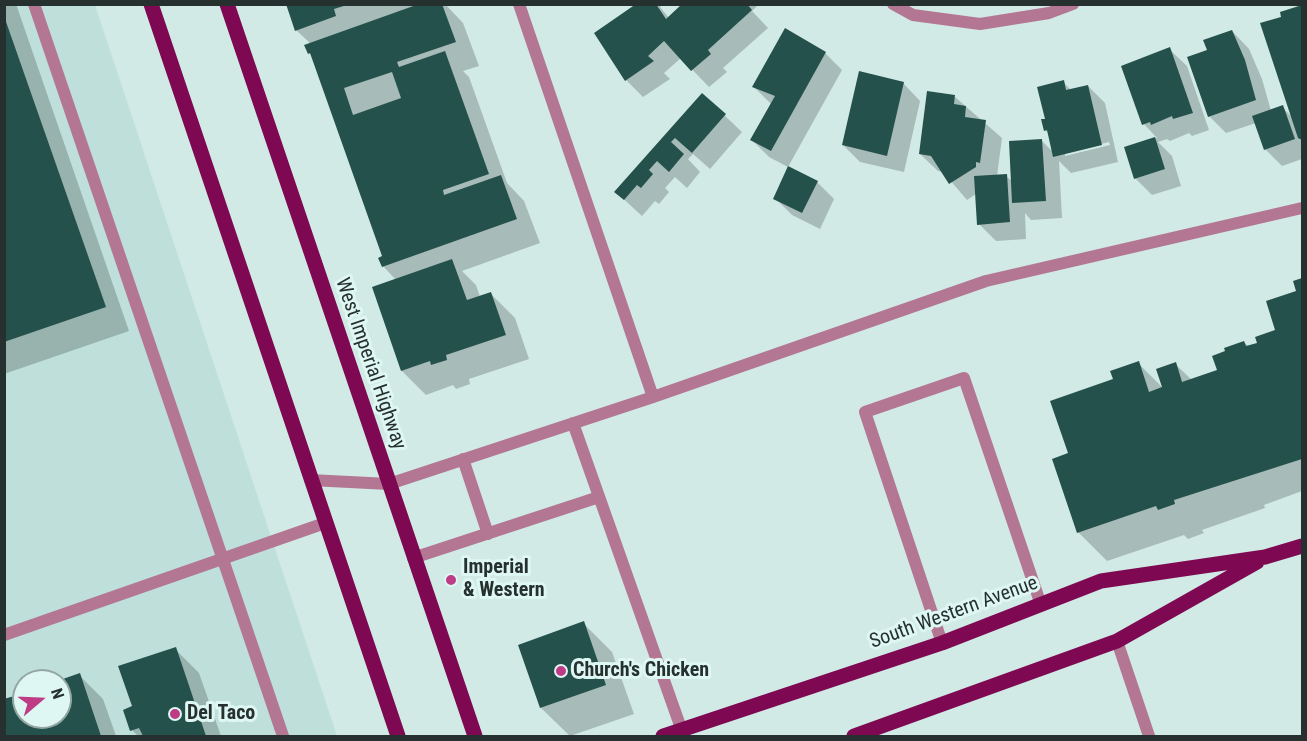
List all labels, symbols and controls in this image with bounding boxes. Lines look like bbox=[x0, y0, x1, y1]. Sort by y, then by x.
street label: West Imperial Highway bbox=[329, 275, 411, 453]
place label: Imperial & Western bbox=[463, 556, 545, 603]
street label: South Western Avenue bbox=[867, 571, 1041, 655]
marker: Imperial & Western bbox=[444, 573, 458, 587]
place label: Church's Chicken bbox=[573, 659, 709, 683]
marker: Church's Chicken bbox=[554, 664, 568, 678]
north arrow bbox=[12, 669, 72, 729]
text: N bbox=[47, 686, 68, 701]
place label: Del Taco bbox=[187, 702, 255, 726]
marker: Del Taco bbox=[168, 707, 182, 721]

